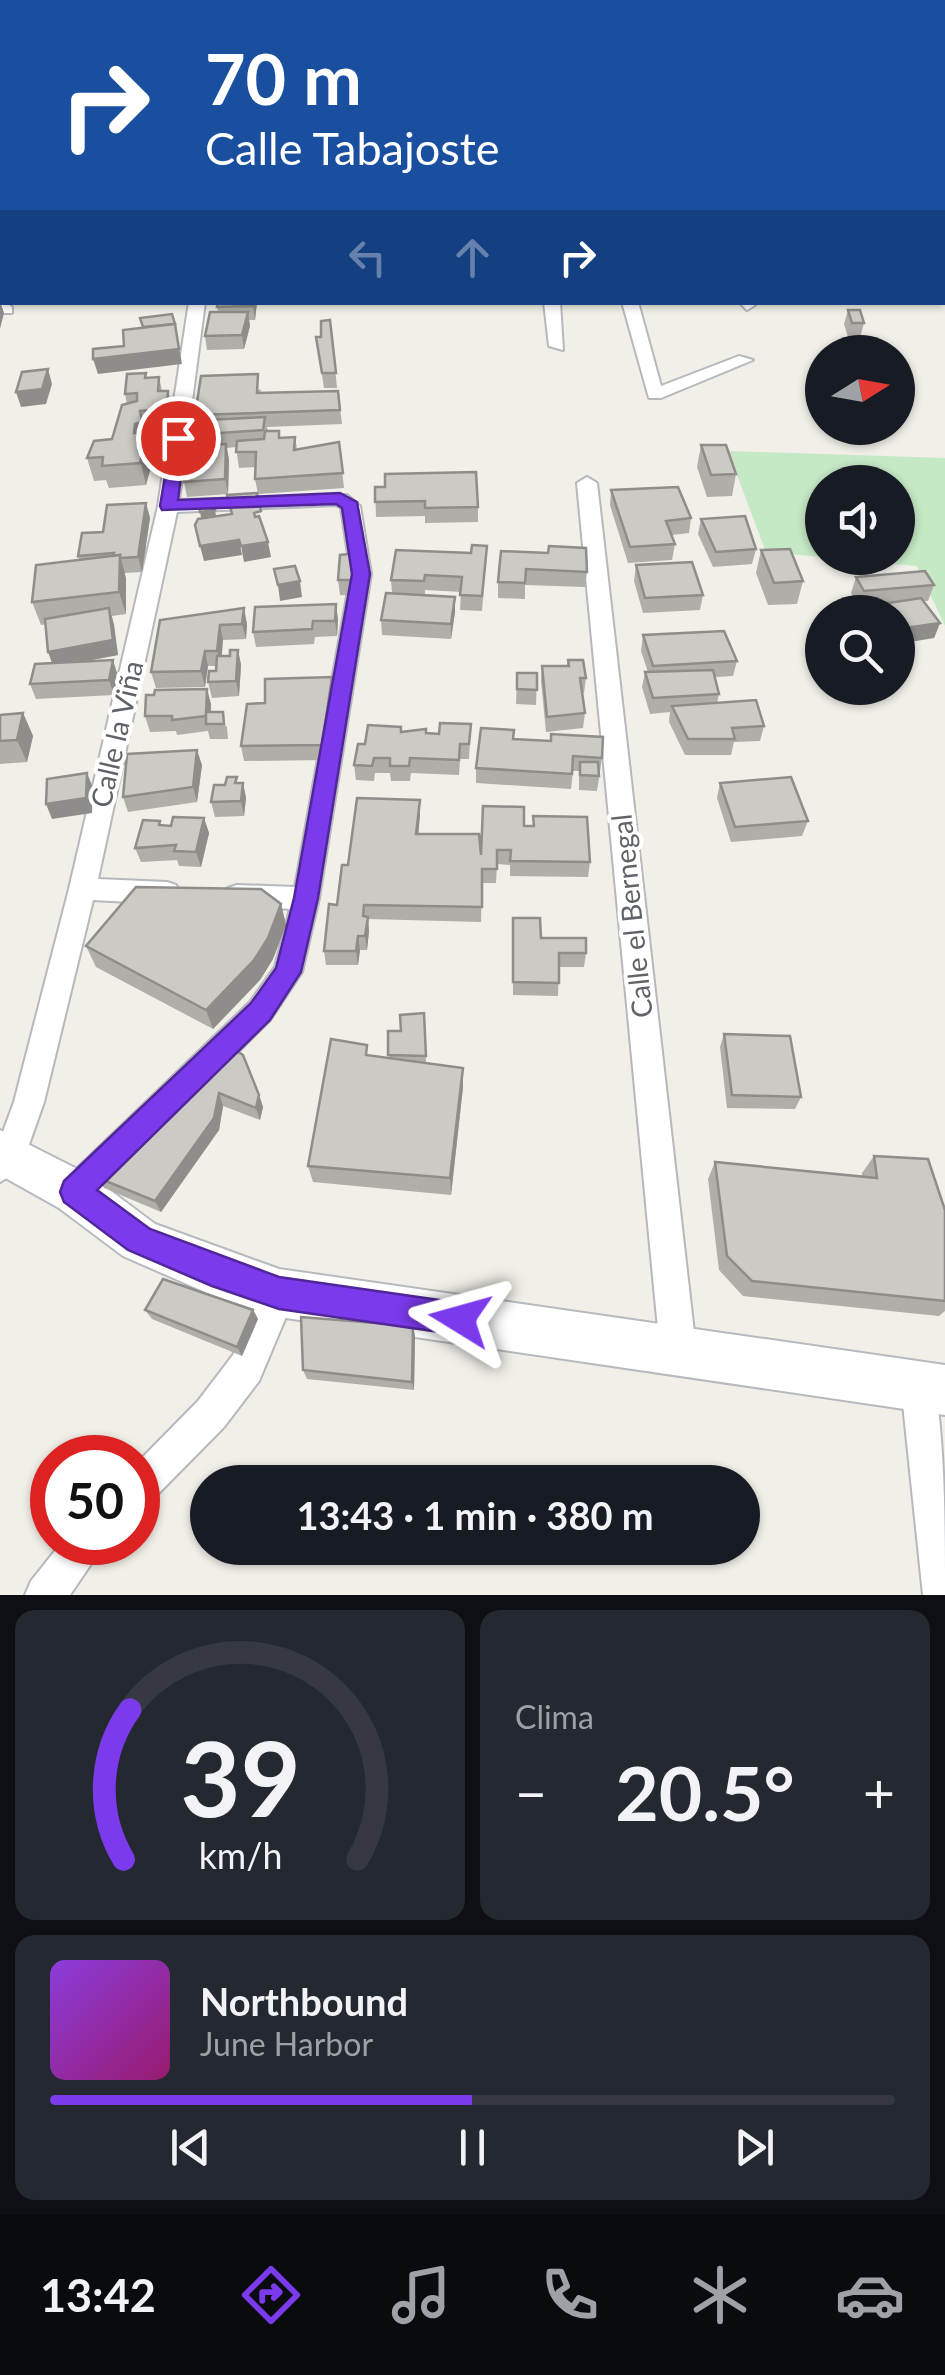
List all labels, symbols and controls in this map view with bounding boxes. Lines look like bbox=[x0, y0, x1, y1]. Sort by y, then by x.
text: 70 m bbox=[205, 36, 362, 120]
icon: right bbox=[40, 40, 170, 170]
text: Calle Tabajoste bbox=[205, 121, 500, 175]
icon: left bbox=[340, 230, 395, 285]
icon: ahead bbox=[445, 230, 500, 285]
icon: right bbox=[550, 230, 605, 285]
north arrow bbox=[805, 335, 915, 445]
map controls bbox=[805, 335, 915, 705]
pin bbox=[136, 396, 221, 481]
icon: arrive bbox=[151, 411, 206, 466]
button: sound bbox=[805, 465, 915, 575]
button: search bbox=[805, 595, 915, 705]
street label: Calle la Viña bbox=[83, 657, 149, 811]
street label: Calle el Bernegal bbox=[603, 813, 659, 1020]
position arrow bbox=[408, 1267, 512, 1371]
speed limit sign: 50 bbox=[30, 1435, 160, 1565]
text: 13:43 · 1 min · 380 m bbox=[296, 1492, 654, 1538]
text: Clima bbox=[515, 1697, 594, 1736]
text: 39 bbox=[180, 1714, 300, 1839]
text: 20.5° bbox=[615, 1747, 795, 1837]
text: − bbox=[515, 1759, 547, 1825]
text: + bbox=[863, 1759, 895, 1825]
text: km/h bbox=[198, 1834, 282, 1877]
text: Northbound bbox=[200, 1978, 408, 2024]
text: June Harbor bbox=[200, 2024, 373, 2063]
icon: previous bbox=[163, 2120, 218, 2175]
icon: pause bbox=[445, 2120, 500, 2175]
icon: next bbox=[727, 2120, 782, 2175]
icon: directions bbox=[236, 2260, 306, 2330]
icon: music bbox=[386, 2260, 456, 2330]
icon: phone bbox=[535, 2260, 605, 2330]
icon: climate bbox=[685, 2260, 755, 2330]
icon: car bbox=[835, 2260, 905, 2330]
text: 13:42 bbox=[40, 2268, 156, 2322]

